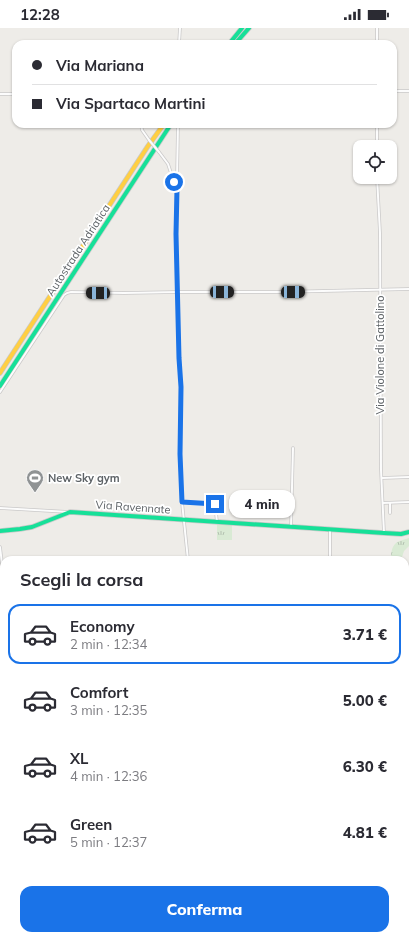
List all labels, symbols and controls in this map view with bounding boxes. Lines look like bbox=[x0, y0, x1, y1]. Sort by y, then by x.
text: 12:28 bbox=[20, 5, 60, 24]
text: Via Mariana bbox=[56, 56, 144, 75]
text: Via Spartaco Martini bbox=[56, 94, 205, 113]
map controls bbox=[353, 140, 397, 184]
button: locate bbox=[353, 140, 397, 184]
route start bbox=[165, 173, 183, 191]
street label: Autostrada Adriatica bbox=[43, 201, 113, 299]
car bbox=[210, 286, 234, 298]
car bbox=[281, 286, 305, 298]
car bbox=[86, 287, 110, 299]
street label: Via Violone di Gattolino bbox=[373, 295, 387, 415]
sports icon: New Sky gym bbox=[25, 468, 45, 493]
place label: New Sky gym bbox=[48, 471, 120, 485]
callout: 4 min bbox=[229, 490, 295, 518]
route end bbox=[206, 495, 224, 513]
text: 4 min bbox=[245, 496, 279, 512]
street label: Via Ravennate bbox=[95, 497, 171, 517]
text: Scegli la corsa bbox=[20, 568, 143, 591]
icon: car bbox=[22, 616, 58, 652]
text: Economy bbox=[70, 617, 135, 636]
text: 3.71 € bbox=[343, 625, 387, 644]
text: 2 min · 12:34 bbox=[70, 636, 147, 652]
icon: car bbox=[22, 682, 58, 718]
text: Comfort bbox=[70, 683, 128, 702]
text: 5.00 € bbox=[343, 691, 387, 710]
text: 3 min · 12:35 bbox=[70, 702, 147, 718]
icon: car bbox=[22, 748, 58, 784]
text: XL bbox=[70, 749, 88, 768]
text: 6.30 € bbox=[343, 757, 387, 776]
text: 4 min · 12:36 bbox=[70, 768, 147, 784]
icon: car bbox=[22, 814, 58, 850]
text: Green bbox=[70, 815, 112, 834]
text: 4.81 € bbox=[343, 823, 387, 842]
text: 5 min · 12:37 bbox=[70, 834, 147, 850]
button: Conferma bbox=[20, 886, 389, 932]

